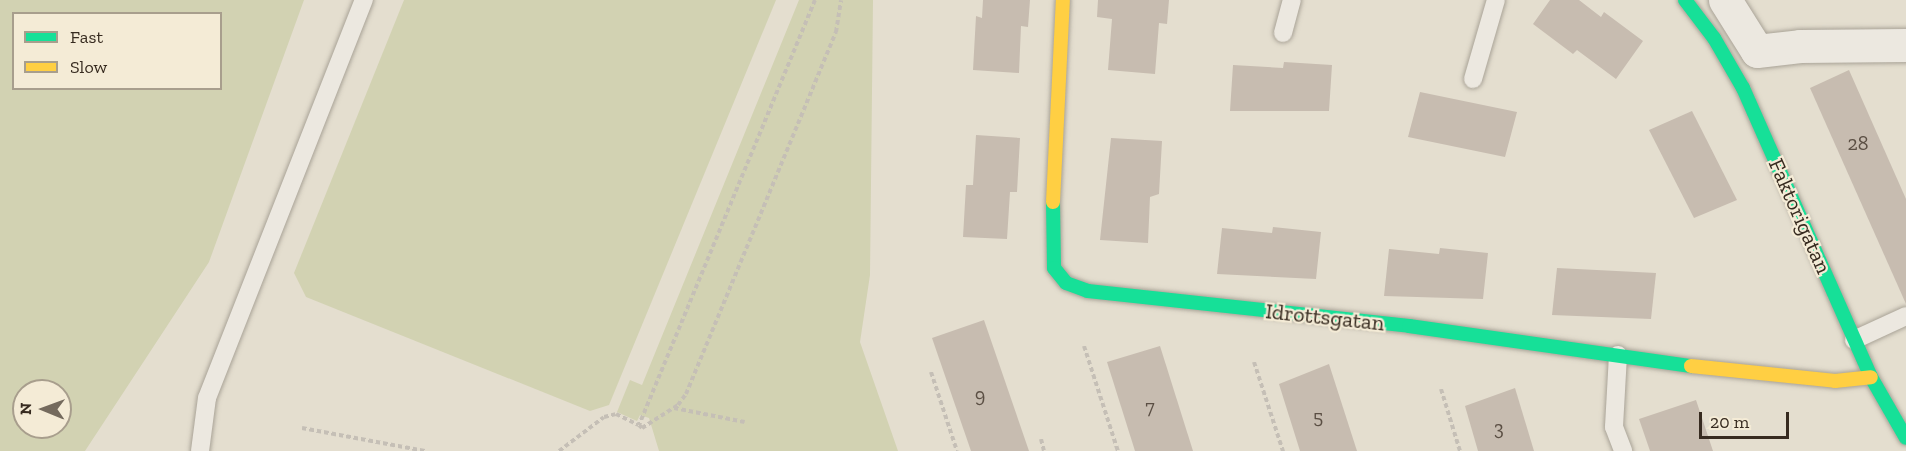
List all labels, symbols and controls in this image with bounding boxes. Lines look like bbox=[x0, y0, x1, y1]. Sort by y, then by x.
legend bbox=[12, 12, 222, 90]
text: Fast bbox=[70, 26, 103, 48]
text: Slow bbox=[70, 56, 107, 78]
house number: 28 bbox=[1847, 131, 1869, 155]
street label: Faktorigatan bbox=[1763, 154, 1837, 278]
street label: Idrottsgatan bbox=[1264, 298, 1386, 336]
north arrow bbox=[12, 379, 72, 439]
house number: 9 bbox=[975, 383, 985, 407]
house number: 7 bbox=[1145, 395, 1155, 419]
scale bar bbox=[1702, 400, 1792, 438]
text: N bbox=[16, 402, 35, 415]
house number: 5 bbox=[1313, 405, 1323, 429]
text: 20 m bbox=[1710, 411, 1749, 433]
house number: 3 bbox=[1494, 416, 1504, 440]

